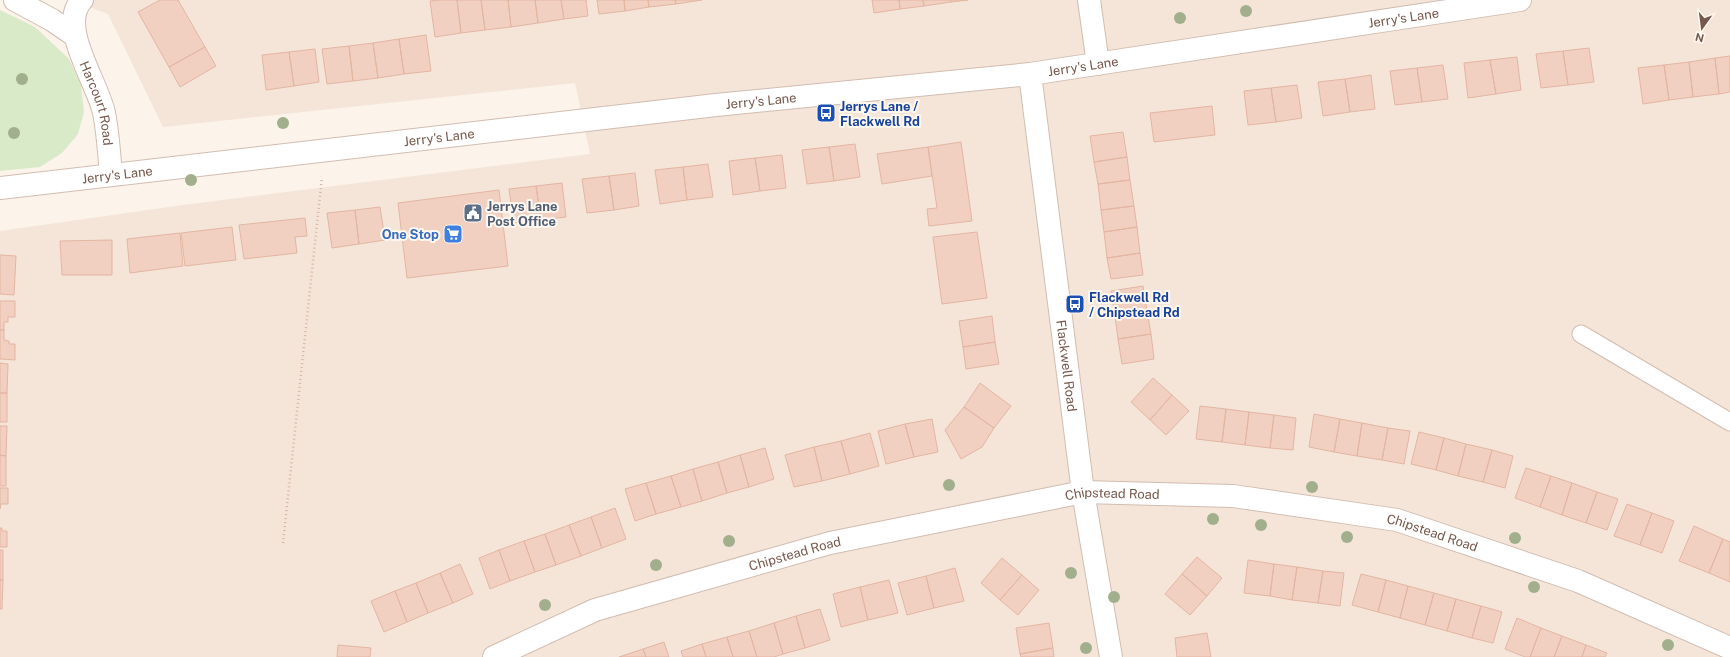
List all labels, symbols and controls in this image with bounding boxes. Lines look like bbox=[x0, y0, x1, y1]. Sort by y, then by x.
street label: Jerry's Lane bbox=[1367, 5, 1440, 31]
north arrow bbox=[1682, 8, 1722, 48]
text: N bbox=[1694, 31, 1705, 45]
street label: Jerry's Lane bbox=[1047, 54, 1120, 79]
street label: Harcourt Road bbox=[77, 59, 115, 146]
street label: Jerry's Lane bbox=[725, 90, 797, 112]
place label: Jerrys Lane / Flackwell Rd bbox=[840, 99, 920, 129]
bus stop icon: Jerrys Lane / Flackwell Rd bbox=[815, 102, 837, 124]
street label: Jerry's Lane bbox=[403, 126, 475, 149]
street label: Jerry's Lane bbox=[81, 163, 154, 186]
place label: Jerrys Lane Post Office bbox=[487, 199, 557, 229]
public building icon: Jerrys Lane Post Office bbox=[462, 202, 484, 224]
supermarket icon: One Stop bbox=[442, 223, 464, 245]
place label: One Stop bbox=[382, 227, 439, 242]
place label: Flackwell Rd / Chipstead Rd bbox=[1089, 290, 1180, 320]
bus stop icon: Flackwell Rd / Chipstead Rd bbox=[1064, 293, 1086, 315]
street label: Flackwell Road bbox=[1053, 319, 1080, 412]
street label: Chipstead Road bbox=[1064, 485, 1160, 503]
street label: Chipstead Road bbox=[1386, 512, 1480, 555]
street label: Chipstead Road bbox=[747, 534, 842, 574]

